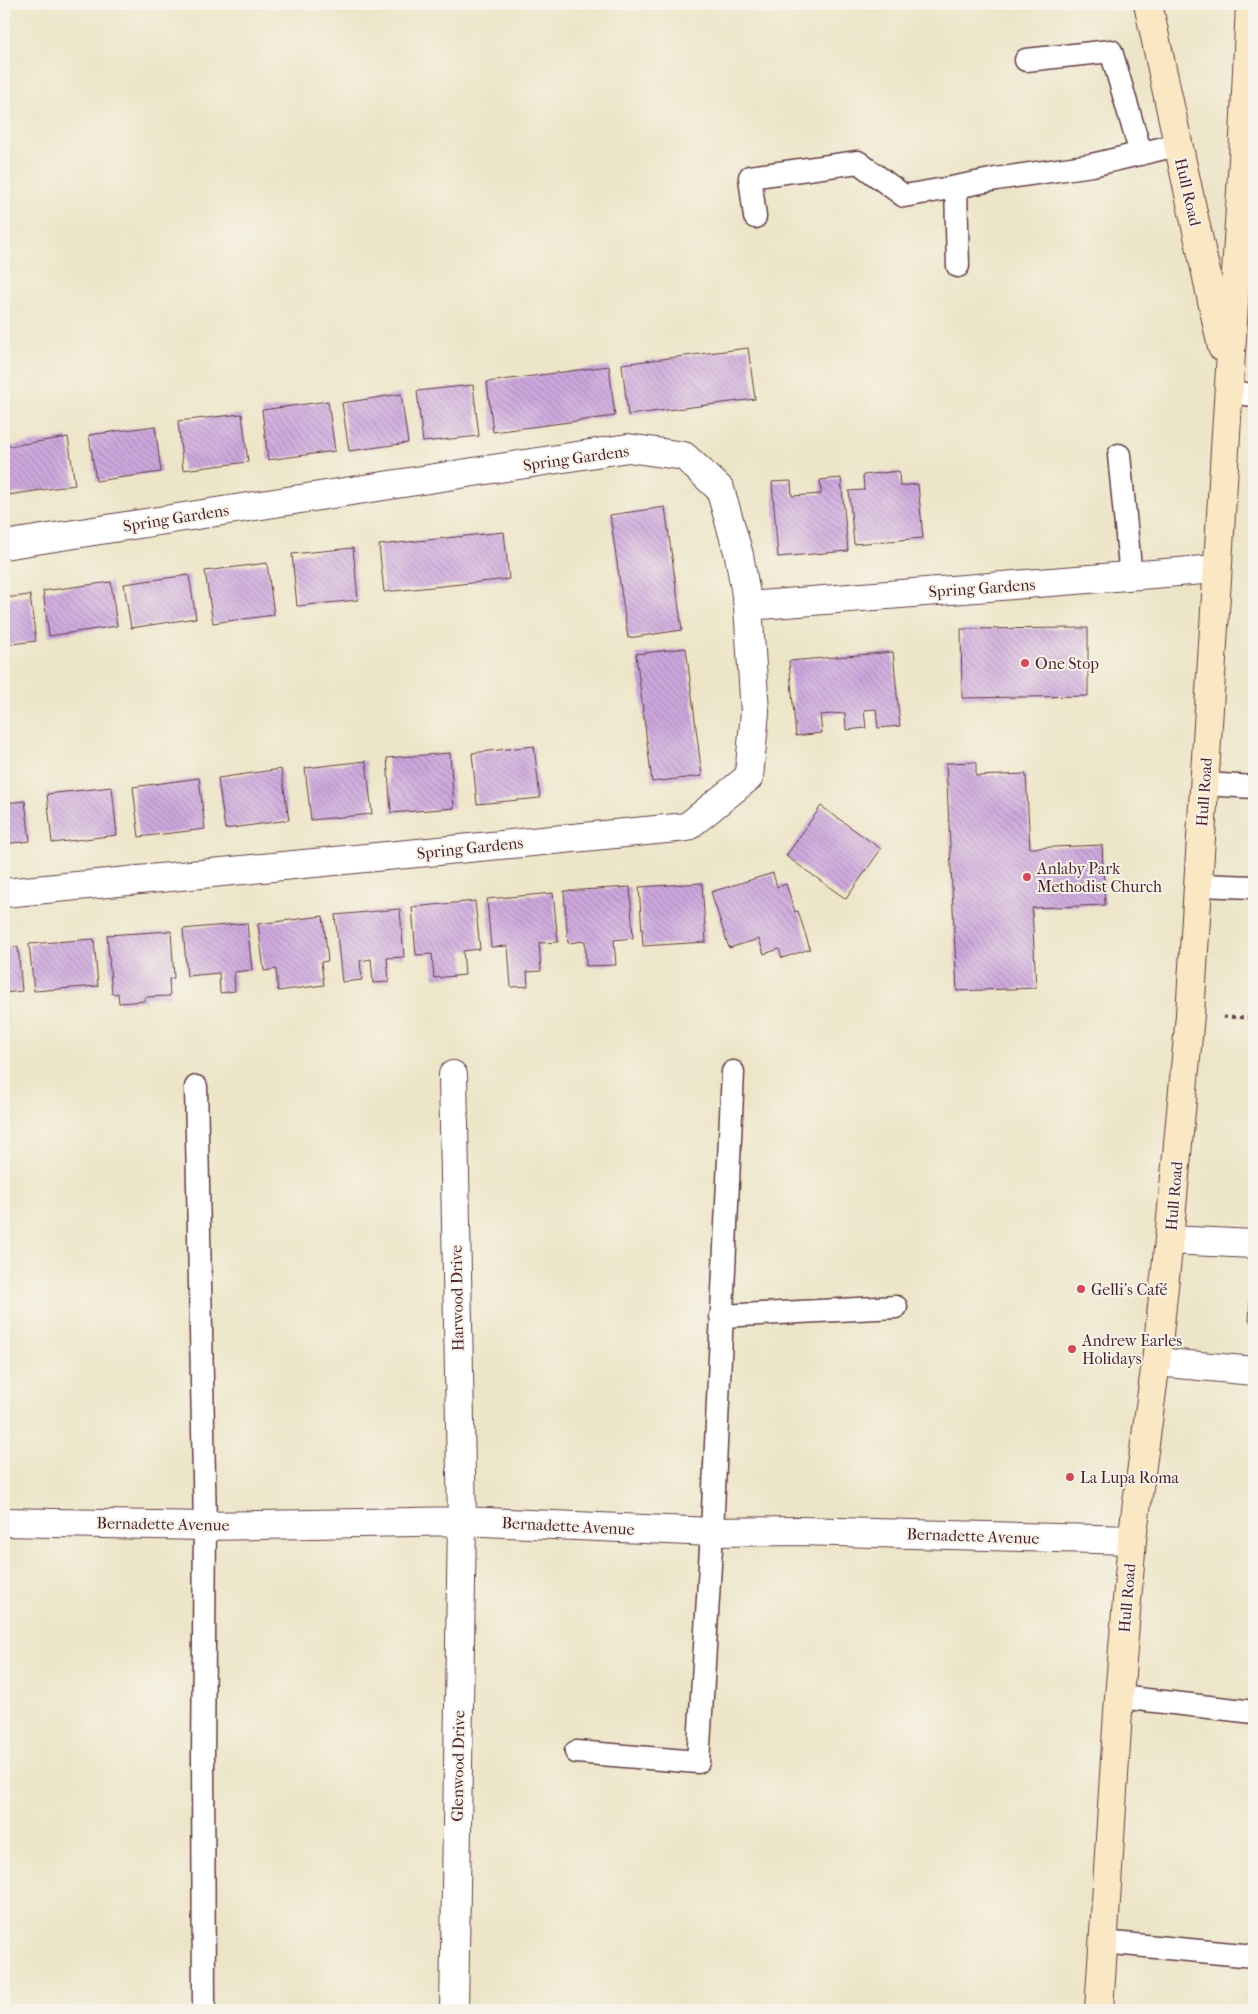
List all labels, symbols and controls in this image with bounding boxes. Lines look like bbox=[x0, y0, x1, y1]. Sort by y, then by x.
street label: Hull Road bbox=[1171, 156, 1205, 228]
street label: Spring Gardens bbox=[522, 441, 630, 475]
street label: Spring Gardens bbox=[122, 500, 230, 536]
street label: Spring Gardens bbox=[928, 575, 1036, 601]
place label: One Stop bbox=[1035, 654, 1099, 673]
marker: One Stop bbox=[1019, 657, 1031, 669]
street label: Hull Road bbox=[1192, 756, 1216, 827]
street label: Spring Gardens bbox=[416, 833, 524, 863]
place label: Anlaby Park Methodist Church bbox=[1036, 859, 1162, 896]
marker: Anlaby Park Methodist Church bbox=[1021, 871, 1033, 883]
street label: Hull Road bbox=[1162, 1160, 1187, 1231]
street label: Harwood Drive bbox=[447, 1245, 467, 1351]
place label: Gelli's Café bbox=[1091, 1280, 1168, 1299]
marker: Gelli's Café bbox=[1075, 1283, 1087, 1295]
place label: Andrew Earles Holidays bbox=[1081, 1331, 1182, 1368]
marker: Andrew Earles Holidays bbox=[1066, 1343, 1078, 1355]
place label: La Lupa Roma bbox=[1080, 1468, 1179, 1487]
marker: La Lupa Roma bbox=[1064, 1471, 1076, 1483]
street label: Bernadette Avenue bbox=[96, 1513, 230, 1535]
street label: Bernadette Avenue bbox=[501, 1513, 635, 1539]
street label: Bernadette Avenue bbox=[906, 1524, 1040, 1548]
street label: Hull Road bbox=[1115, 1562, 1140, 1633]
street label: Glenwood Drive bbox=[448, 1710, 468, 1822]

